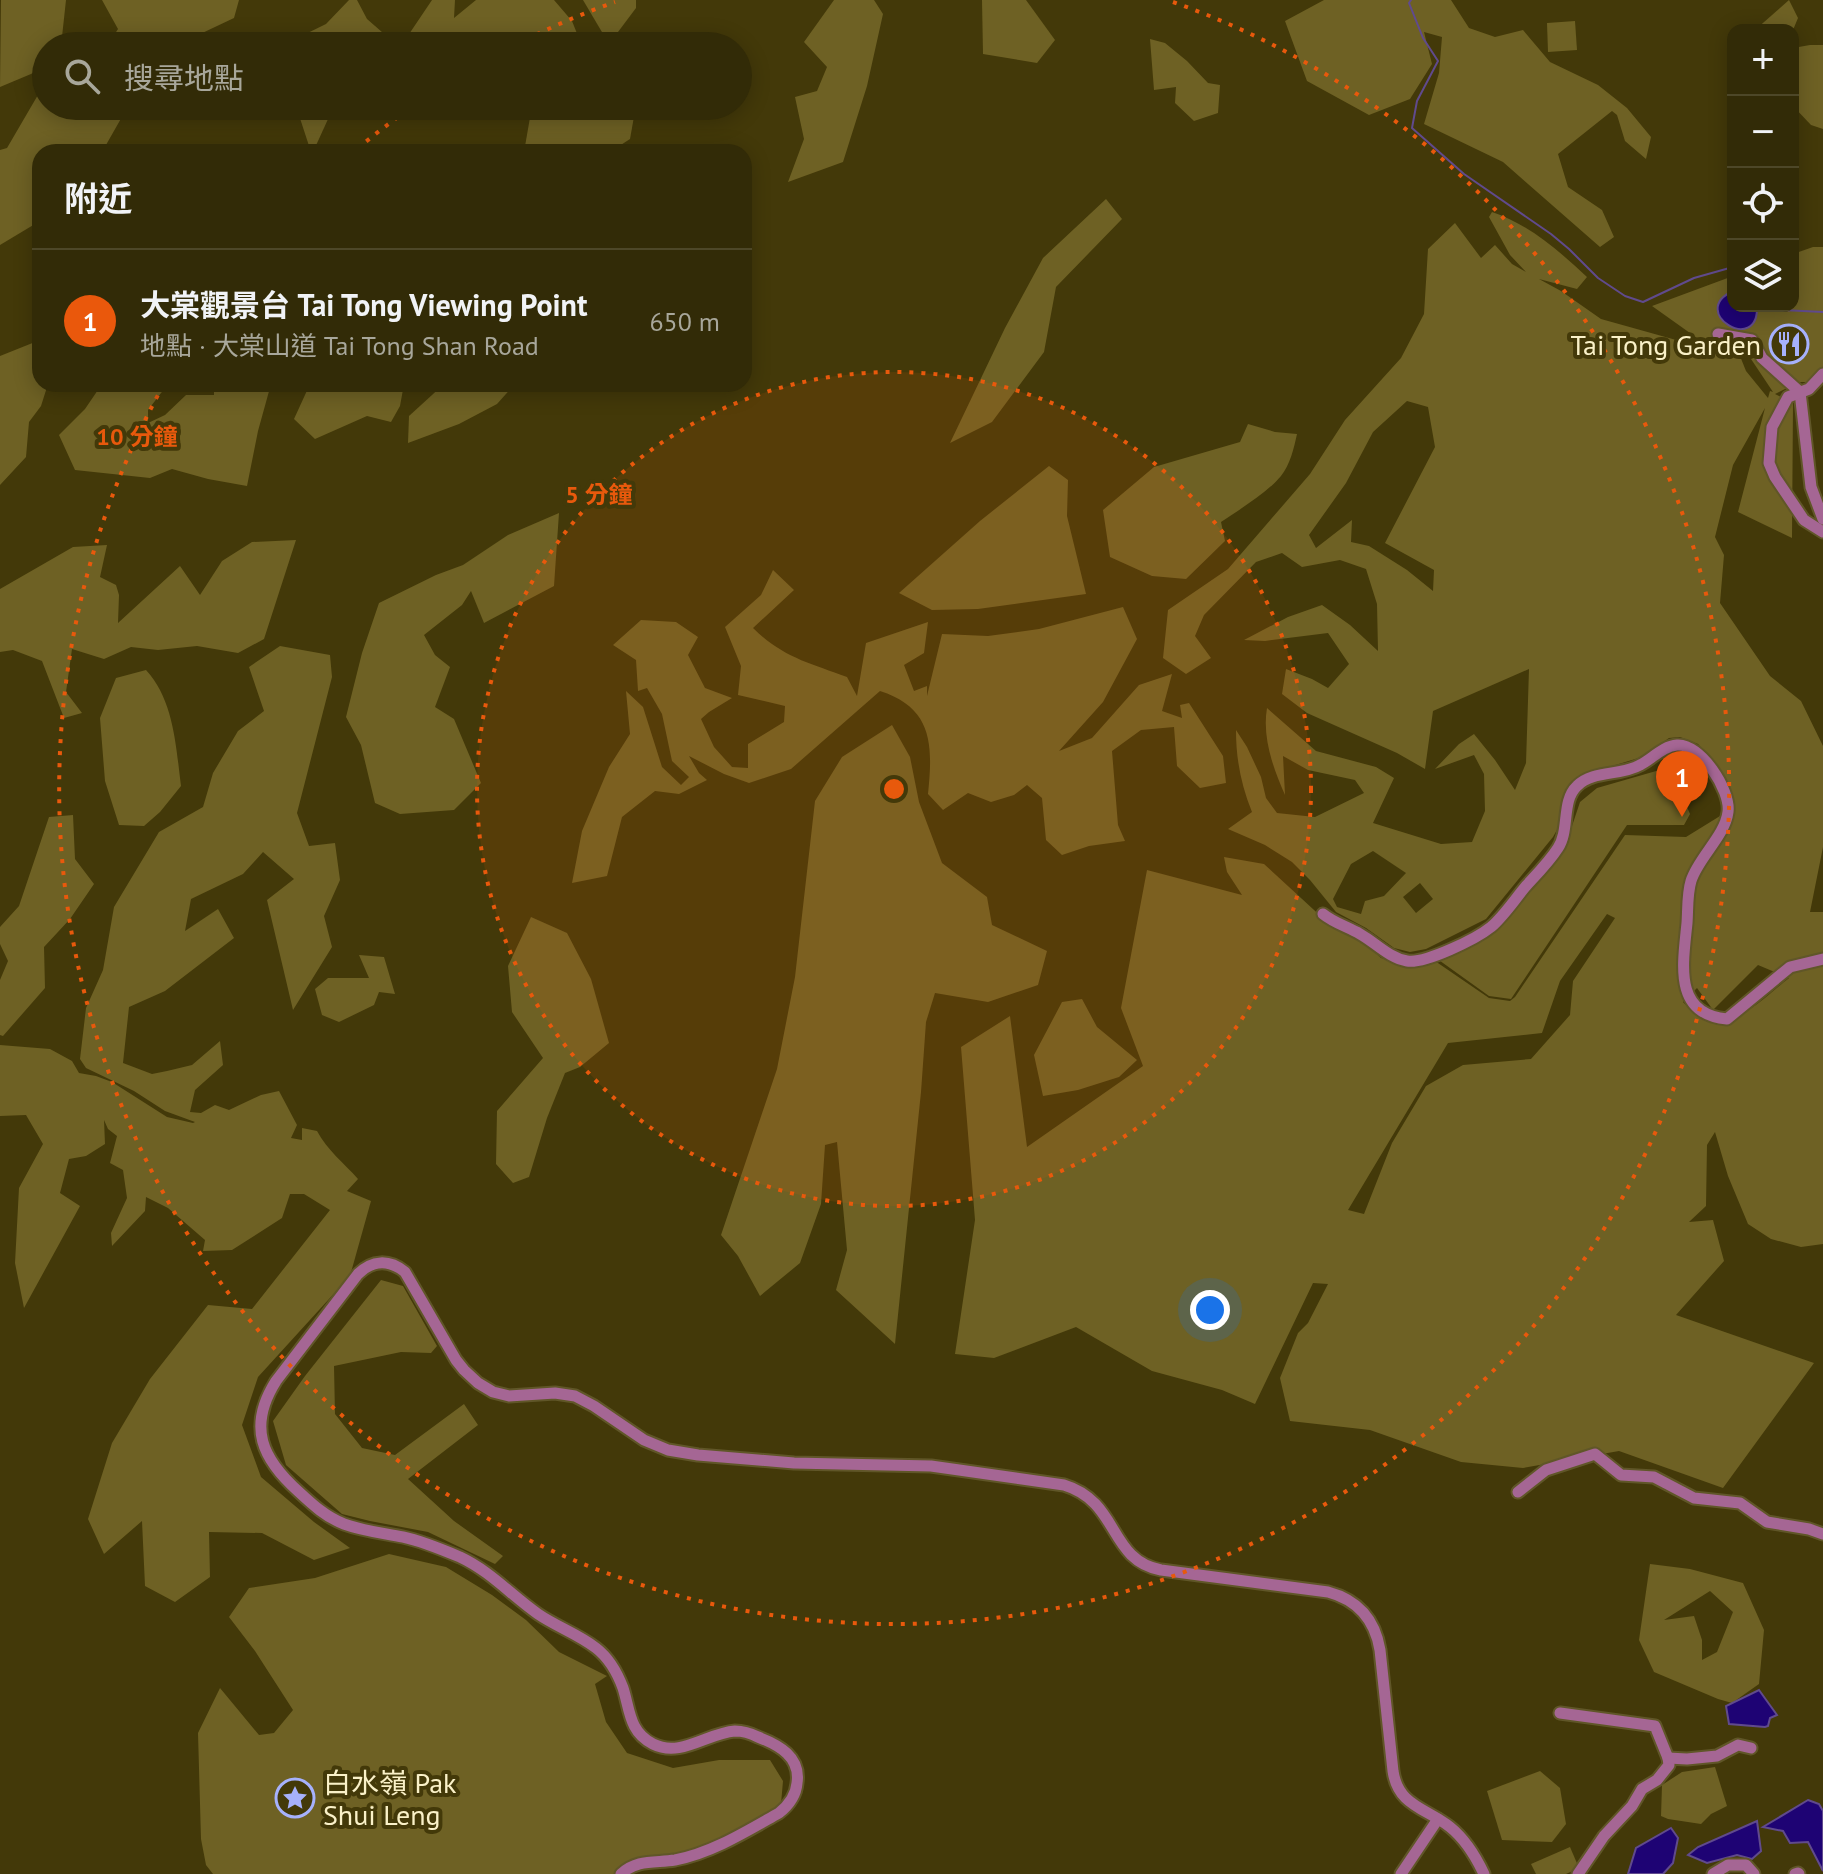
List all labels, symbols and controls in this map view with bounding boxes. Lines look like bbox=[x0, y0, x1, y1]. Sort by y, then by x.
map controls bbox=[1727, 24, 1799, 312]
button: + bbox=[1727, 24, 1799, 96]
search box bbox=[32, 32, 752, 120]
icon: search bbox=[60, 54, 104, 98]
text: 搜尋地點 bbox=[124, 58, 244, 97]
button: − bbox=[1727, 96, 1799, 168]
button: locate bbox=[1727, 168, 1799, 240]
text: 附近 bbox=[64, 176, 132, 220]
button: layers bbox=[1727, 240, 1799, 312]
text: 大棠觀景台 Tai Tong Viewing Point bbox=[140, 285, 587, 324]
text: 1 bbox=[83, 305, 97, 338]
text: 650 m bbox=[649, 305, 720, 338]
restaurant icon: Tai Tong Garden bbox=[1768, 323, 1810, 365]
place label: Tai Tong Garden bbox=[1570, 326, 1761, 363]
text: 地點 · 大棠山道 Tai Tong Shan Road bbox=[140, 329, 539, 362]
text: 10 分鐘 bbox=[96, 421, 178, 452]
text: 5 分鐘 bbox=[565, 479, 633, 510]
pin: 1 bbox=[1656, 751, 1708, 817]
centre of rings bbox=[880, 775, 908, 803]
your location bbox=[1190, 1290, 1230, 1330]
place label: 白水嶺 Pak Shui Leng bbox=[323, 1764, 457, 1833]
place icon: 白水嶺 Pak Shui Leng bbox=[274, 1777, 316, 1819]

